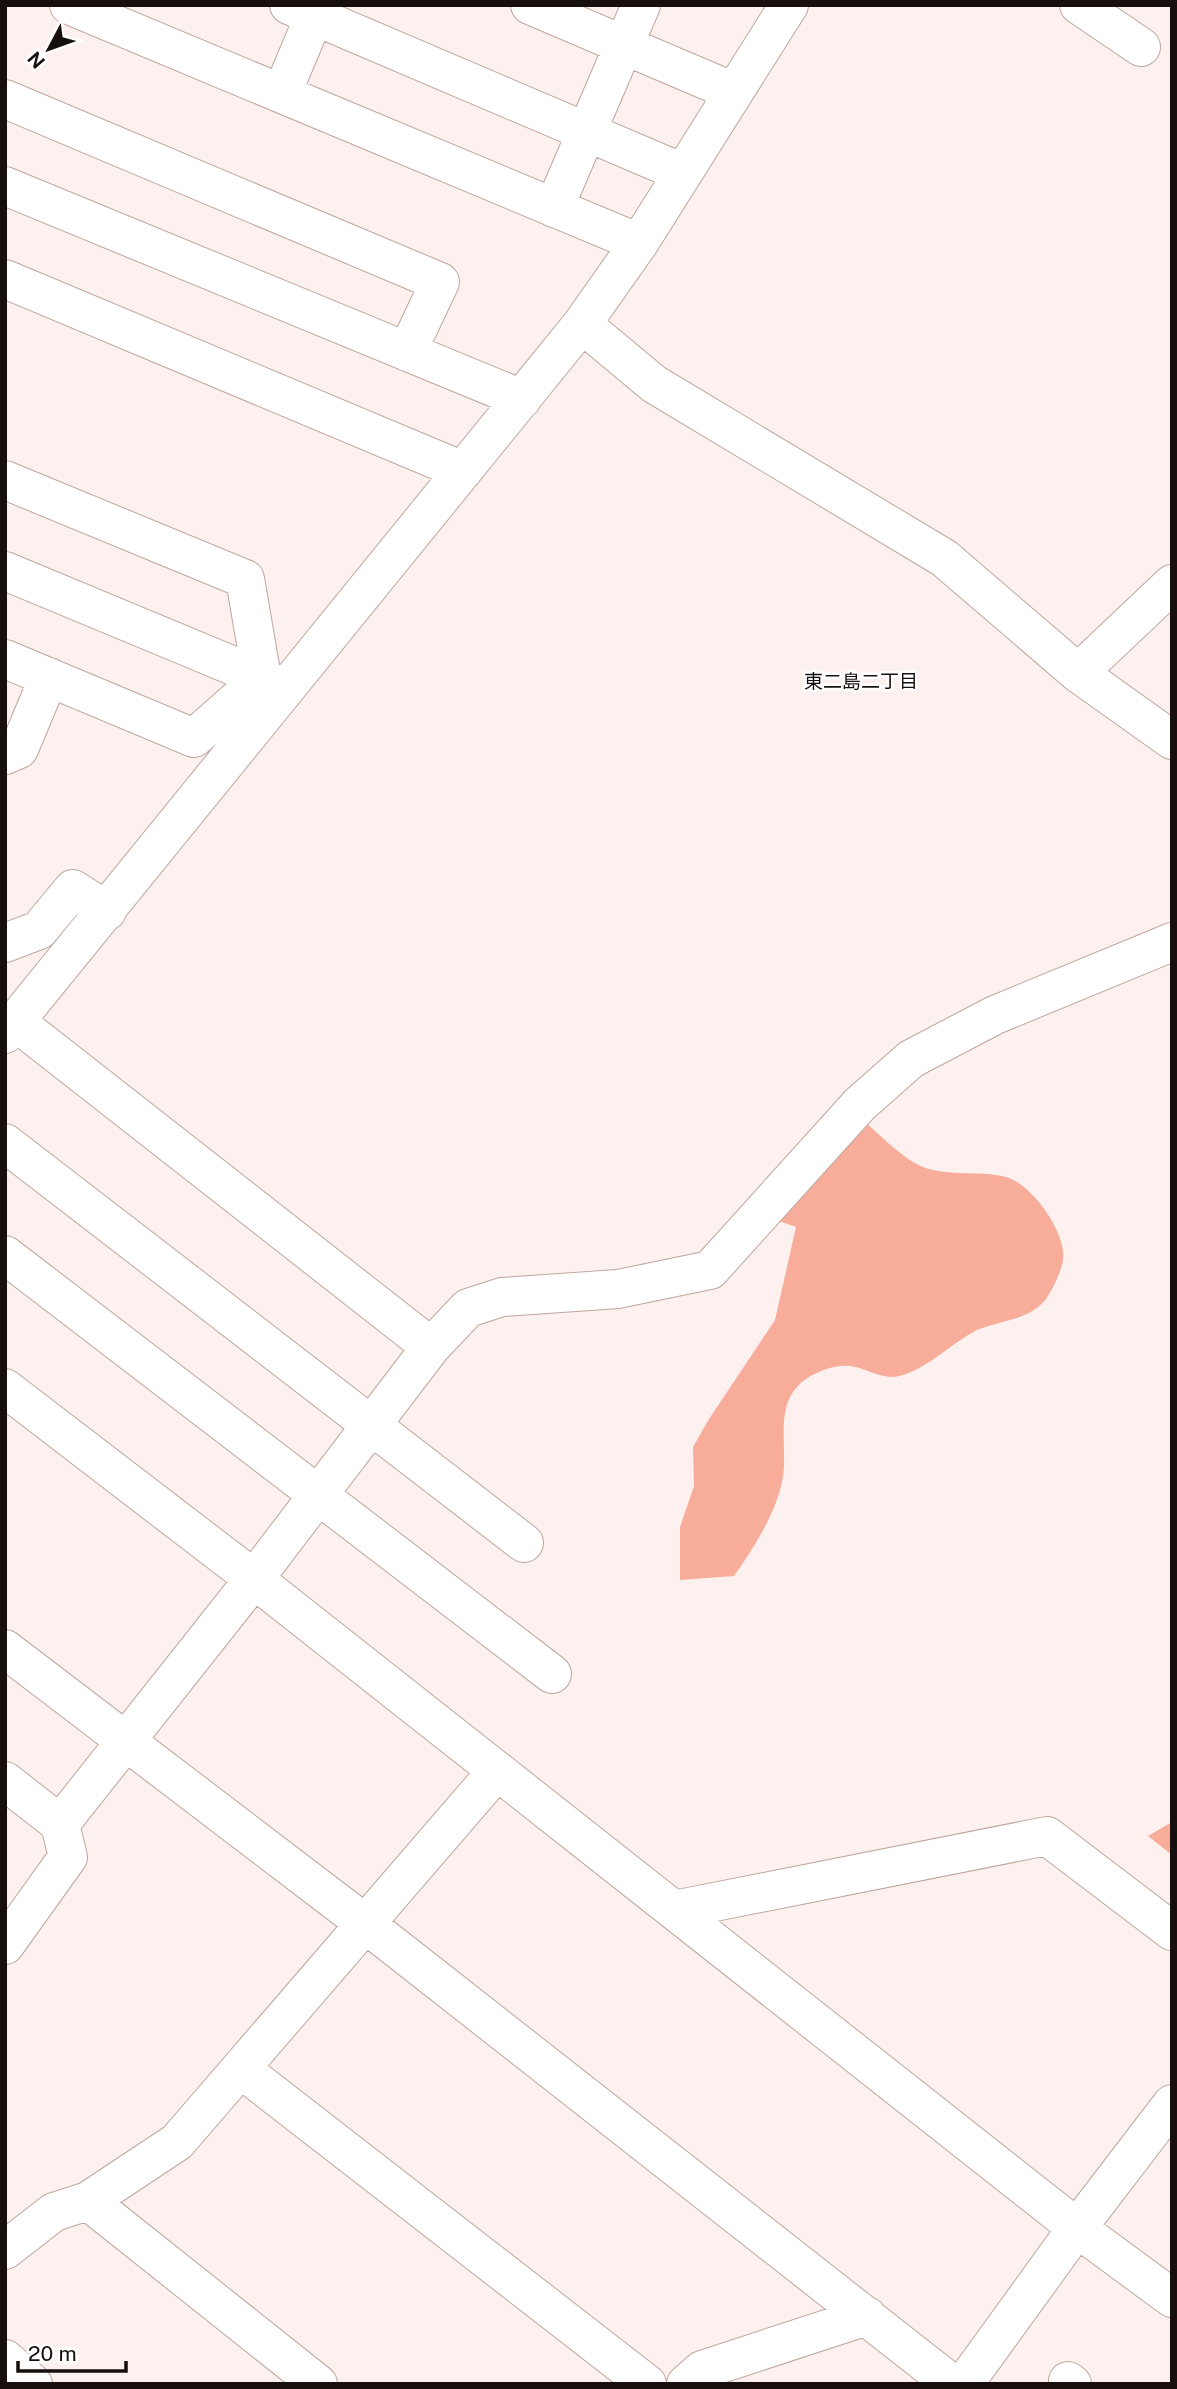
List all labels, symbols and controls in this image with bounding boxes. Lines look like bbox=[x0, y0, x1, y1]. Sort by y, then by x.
north arrow bbox=[14, 14, 84, 84]
text: N bbox=[23, 47, 49, 73]
district label: 東二島二丁目 bbox=[804, 670, 918, 692]
scale bar bbox=[18, 2330, 126, 2374]
text: 20 m bbox=[28, 2341, 77, 2366]

